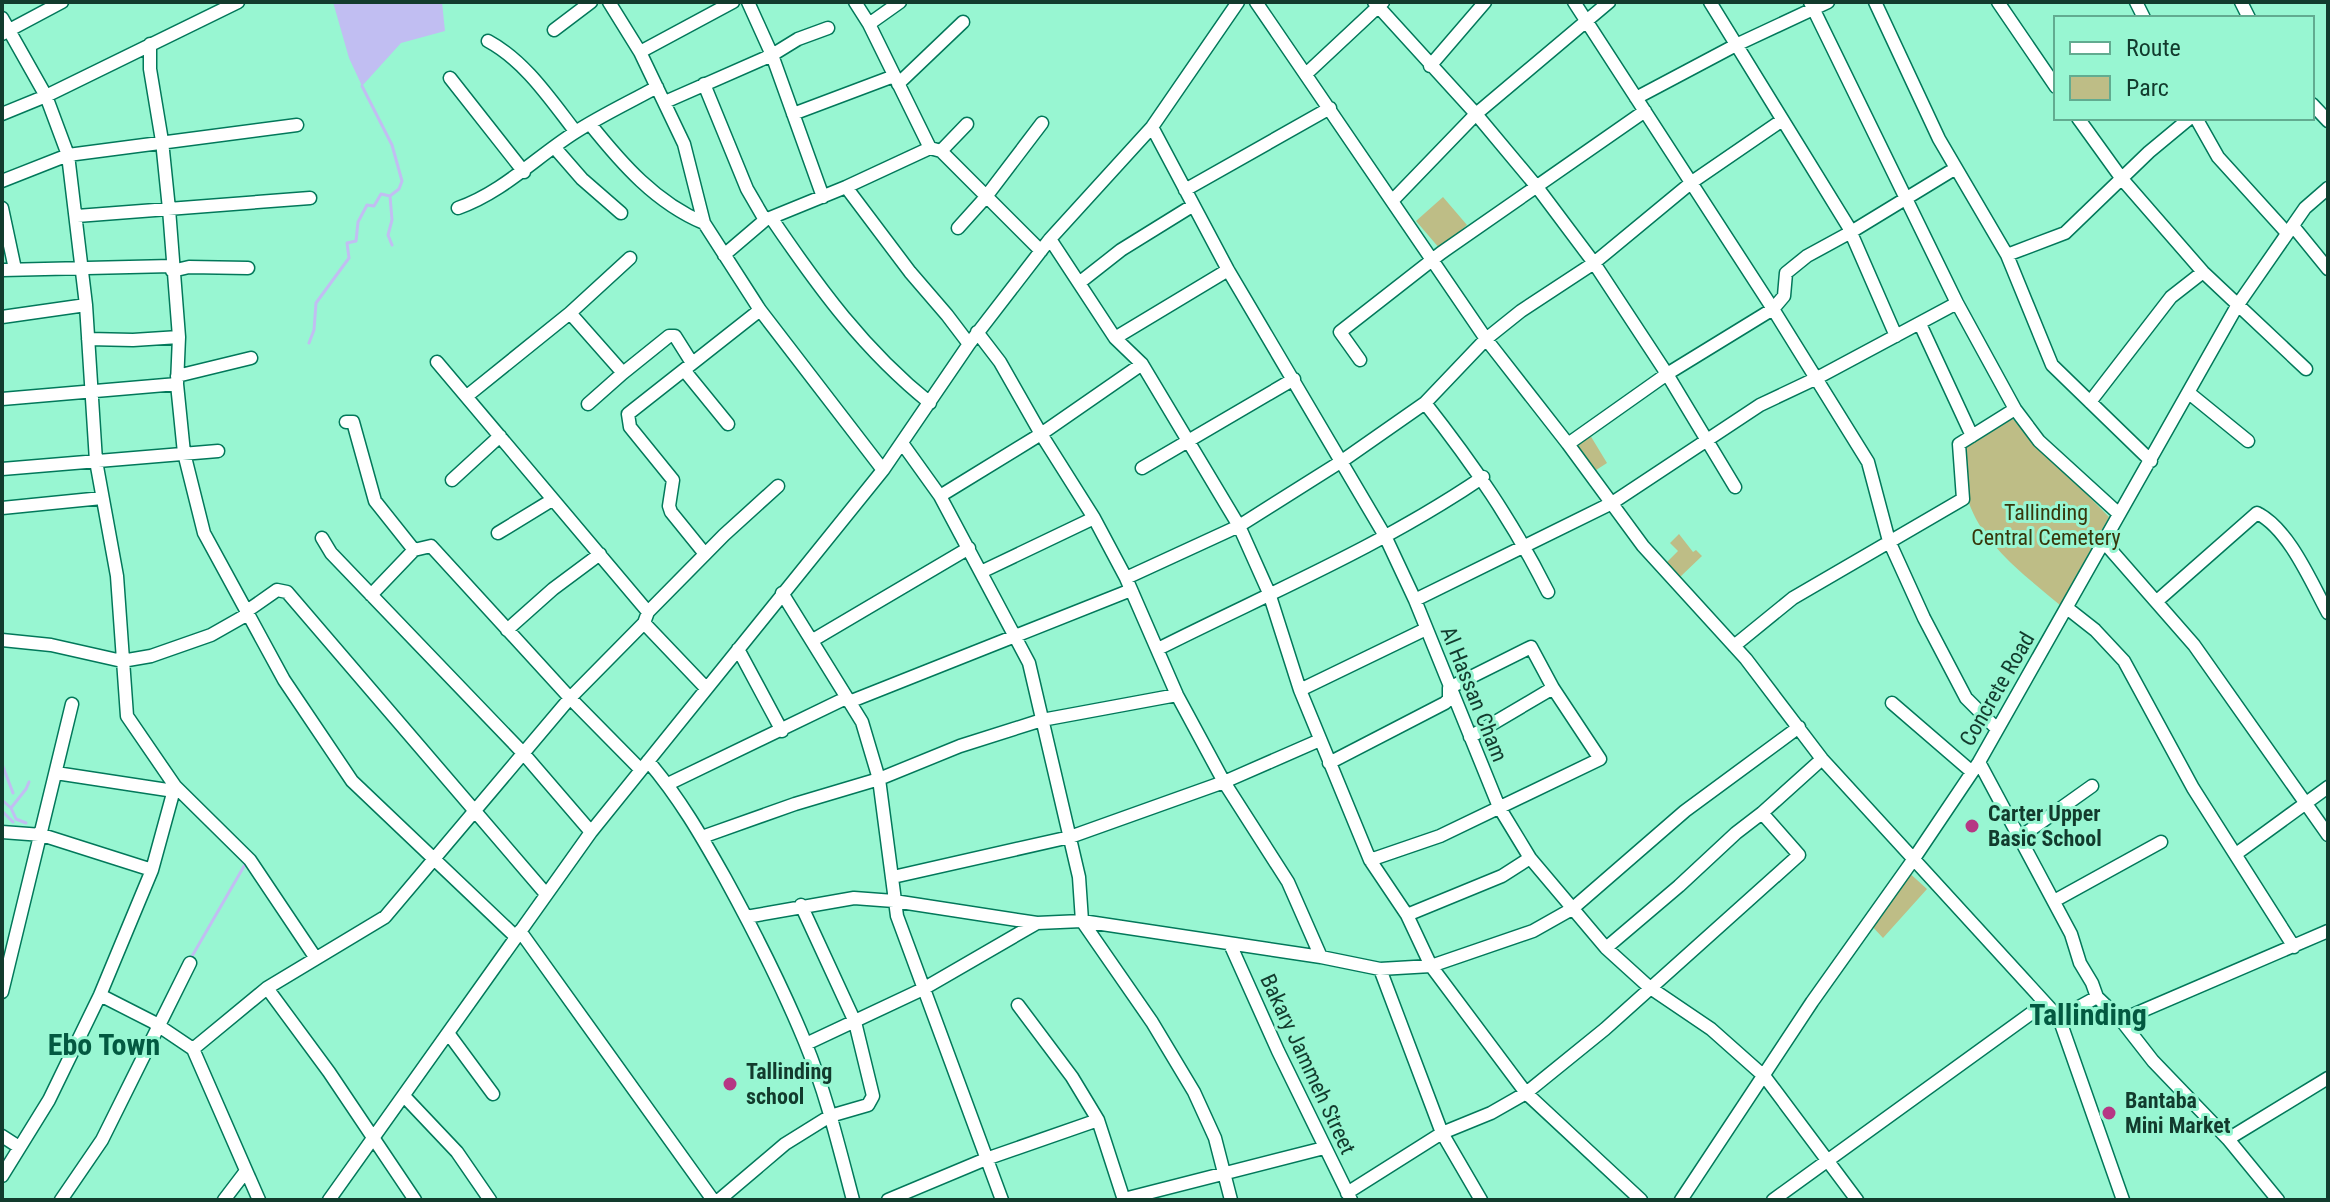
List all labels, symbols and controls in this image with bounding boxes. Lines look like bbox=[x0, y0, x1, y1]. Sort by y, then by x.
legend bbox=[2054, 16, 2314, 120]
text: Route bbox=[2126, 34, 2181, 62]
text: Parc bbox=[2126, 74, 2169, 102]
park label: Tallinding Central Cemetery bbox=[1971, 500, 2121, 550]
street label: Al Hassan Cham bbox=[1436, 623, 1512, 765]
street label: Concrete Road bbox=[1954, 628, 2040, 750]
place label: Carter Upper Basic School bbox=[1988, 801, 2102, 851]
marker: Carter Upper Basic School bbox=[1963, 817, 1981, 835]
street label: Bakary Jammeh Street bbox=[1255, 970, 1361, 1158]
district label: Tallinding bbox=[2029, 997, 2147, 1032]
district label: Ebo Town bbox=[48, 1027, 160, 1062]
place label: Tallinding school bbox=[746, 1059, 832, 1109]
marker: Tallinding school bbox=[721, 1075, 739, 1093]
place label: Bantaba Mini Market bbox=[2125, 1088, 2231, 1138]
marker: Bantaba Mini Market bbox=[2100, 1104, 2118, 1122]

